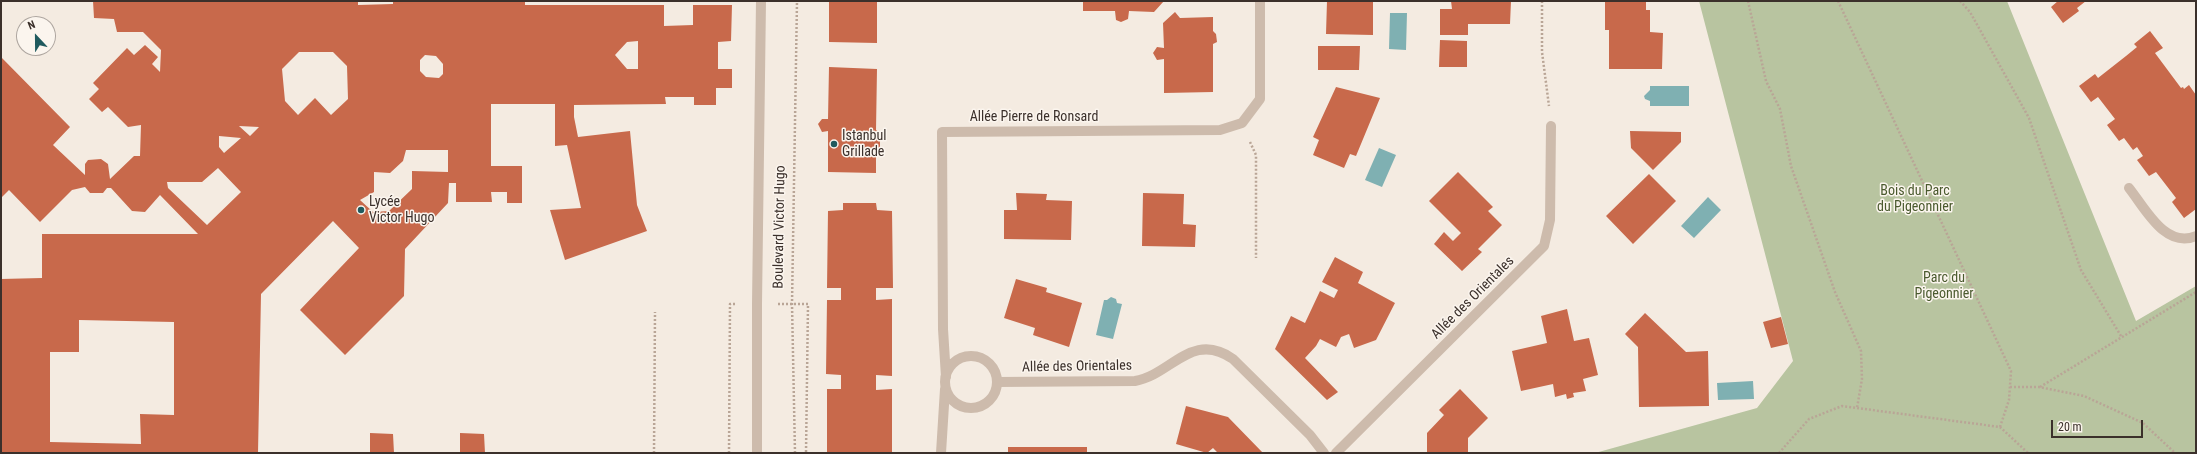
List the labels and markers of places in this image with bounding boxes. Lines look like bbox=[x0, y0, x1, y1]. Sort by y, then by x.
place label: Istanbul Grillade bbox=[842, 128, 886, 160]
marker: Istanbul Grillade bbox=[829, 139, 839, 149]
place label: Lycée Victor Hugo bbox=[369, 194, 434, 226]
marker: Lycée Victor Hugo bbox=[356, 205, 366, 215]

